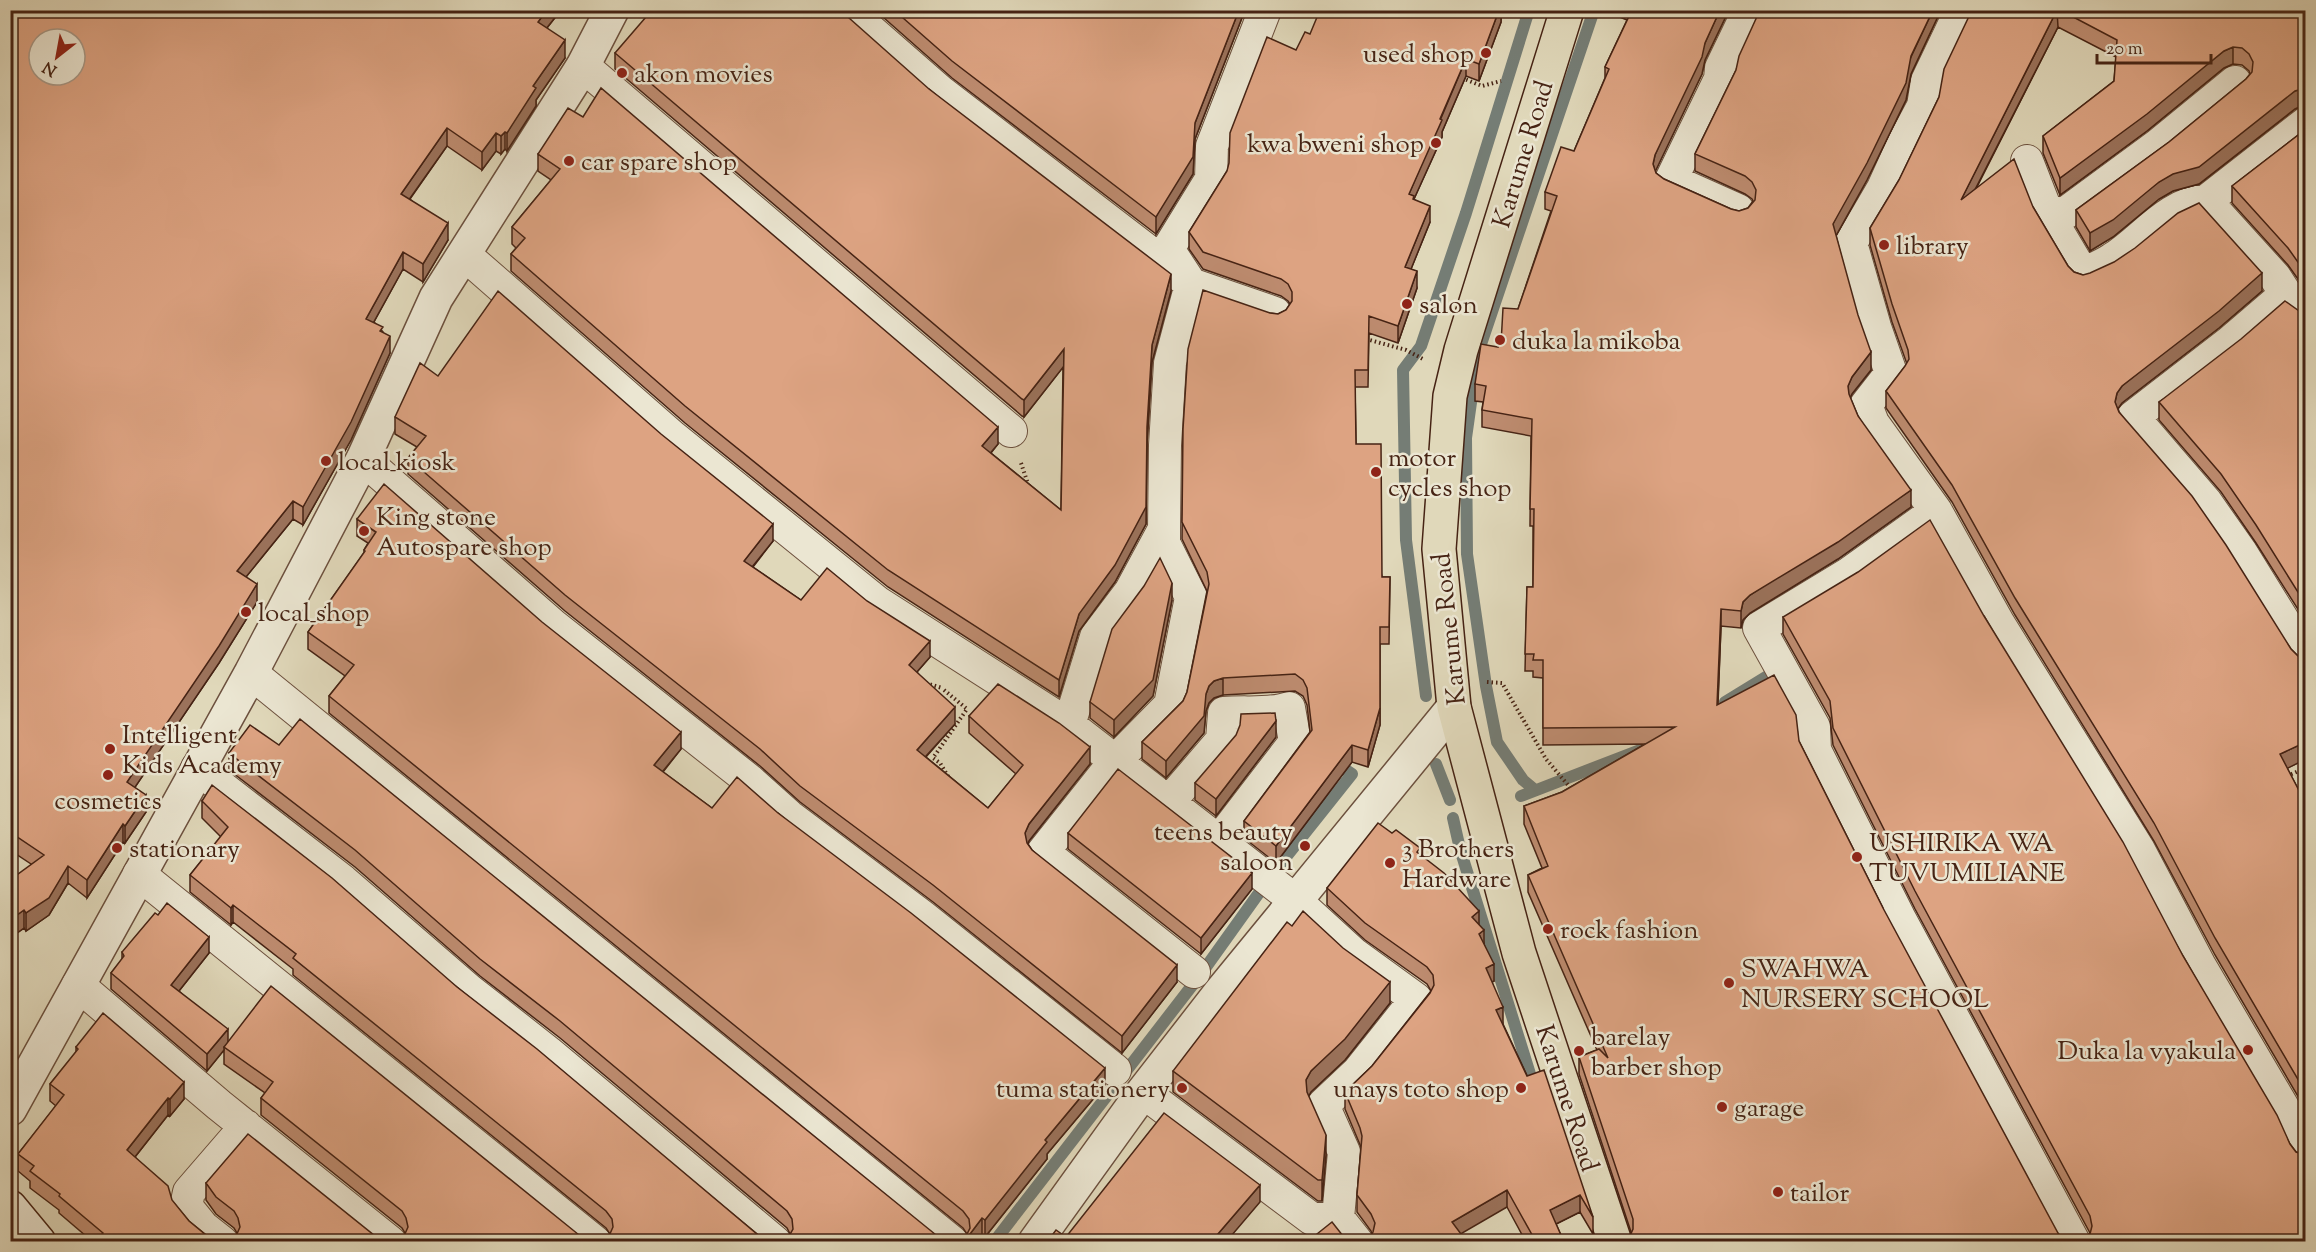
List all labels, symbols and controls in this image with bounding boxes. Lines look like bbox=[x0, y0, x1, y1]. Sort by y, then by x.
north arrow bbox=[27, 27, 87, 87]
scale bar bbox=[2097, 27, 2211, 65]
place label: used shop bbox=[1363, 37, 1474, 74]
text: 20 m bbox=[2106, 37, 2143, 63]
marker: used shop bbox=[1479, 46, 1493, 60]
text: N bbox=[39, 54, 62, 81]
place label: akon movies bbox=[634, 57, 773, 94]
marker: akon movies bbox=[615, 66, 629, 80]
street label: Karume Road bbox=[1484, 76, 1564, 233]
place label: kwa bweni shop bbox=[1247, 127, 1424, 164]
marker: kwa bweni shop bbox=[1429, 136, 1443, 150]
place label: car spare shop bbox=[581, 145, 737, 182]
marker: car spare shop bbox=[562, 154, 576, 168]
place label: library bbox=[1896, 229, 1969, 266]
marker: library bbox=[1877, 238, 1891, 252]
place label: salon bbox=[1419, 288, 1478, 325]
marker: salon bbox=[1400, 297, 1414, 311]
place label: duka la mikoba bbox=[1512, 324, 1681, 361]
marker: duka la mikoba bbox=[1493, 333, 1507, 347]
place label: motor cycles shop bbox=[1388, 441, 1512, 508]
place label: local_kiosk bbox=[338, 445, 456, 482]
marker: local_kiosk bbox=[319, 454, 333, 468]
marker: motor cycles shop bbox=[1369, 465, 1383, 479]
place label: King stone Autospare shop bbox=[376, 500, 552, 567]
marker: King stone Autospare shop bbox=[357, 524, 371, 538]
street label: Karume Road bbox=[1424, 551, 1477, 707]
place label: local_shop bbox=[258, 596, 369, 633]
marker: local_shop bbox=[239, 605, 253, 619]
place label: Intelligent Kids Academy bbox=[122, 718, 282, 785]
marker: Intelligent Kids Academy bbox=[103, 742, 117, 756]
marker: cosmetics bbox=[101, 768, 115, 782]
place label: cosmetics bbox=[54, 784, 162, 821]
place label: teens beauty saloon bbox=[1154, 815, 1293, 882]
place label: USHIRIKA WA TUVUMILIANE bbox=[1869, 826, 2065, 893]
place label: stationary bbox=[129, 832, 240, 869]
place label: 3 Brothers Hardware bbox=[1402, 832, 1514, 899]
marker: teens beauty saloon bbox=[1298, 839, 1312, 853]
marker: stationary bbox=[110, 841, 124, 855]
marker: USHIRIKA WA TUVUMILIANE bbox=[1850, 850, 1864, 864]
marker: 3 Brothers Hardware bbox=[1383, 856, 1397, 870]
place label: rock fashion bbox=[1560, 913, 1699, 950]
marker: rock fashion bbox=[1541, 922, 1555, 936]
place label: SWAHWA NURSERY SCHOOL bbox=[1741, 952, 1989, 1019]
marker: SWAHWA NURSERY SCHOOL bbox=[1722, 976, 1736, 990]
place label: barelay barber shop bbox=[1591, 1020, 1722, 1087]
street label: Karume Road bbox=[1524, 1021, 1607, 1177]
place label: Duka la vyakula bbox=[2058, 1034, 2236, 1071]
marker: Duka la vyakula bbox=[2241, 1043, 2255, 1057]
marker: barelay barber shop bbox=[1572, 1044, 1586, 1058]
place label: tuma stationery bbox=[996, 1072, 1170, 1109]
place label: unays toto shop bbox=[1333, 1072, 1509, 1109]
marker: tuma stationery bbox=[1175, 1081, 1189, 1095]
marker: unays toto shop bbox=[1514, 1081, 1528, 1095]
place label: garage bbox=[1734, 1091, 1804, 1128]
marker: garage bbox=[1715, 1100, 1729, 1114]
place label: tailor bbox=[1790, 1176, 1849, 1213]
marker: tailor bbox=[1771, 1185, 1785, 1199]

